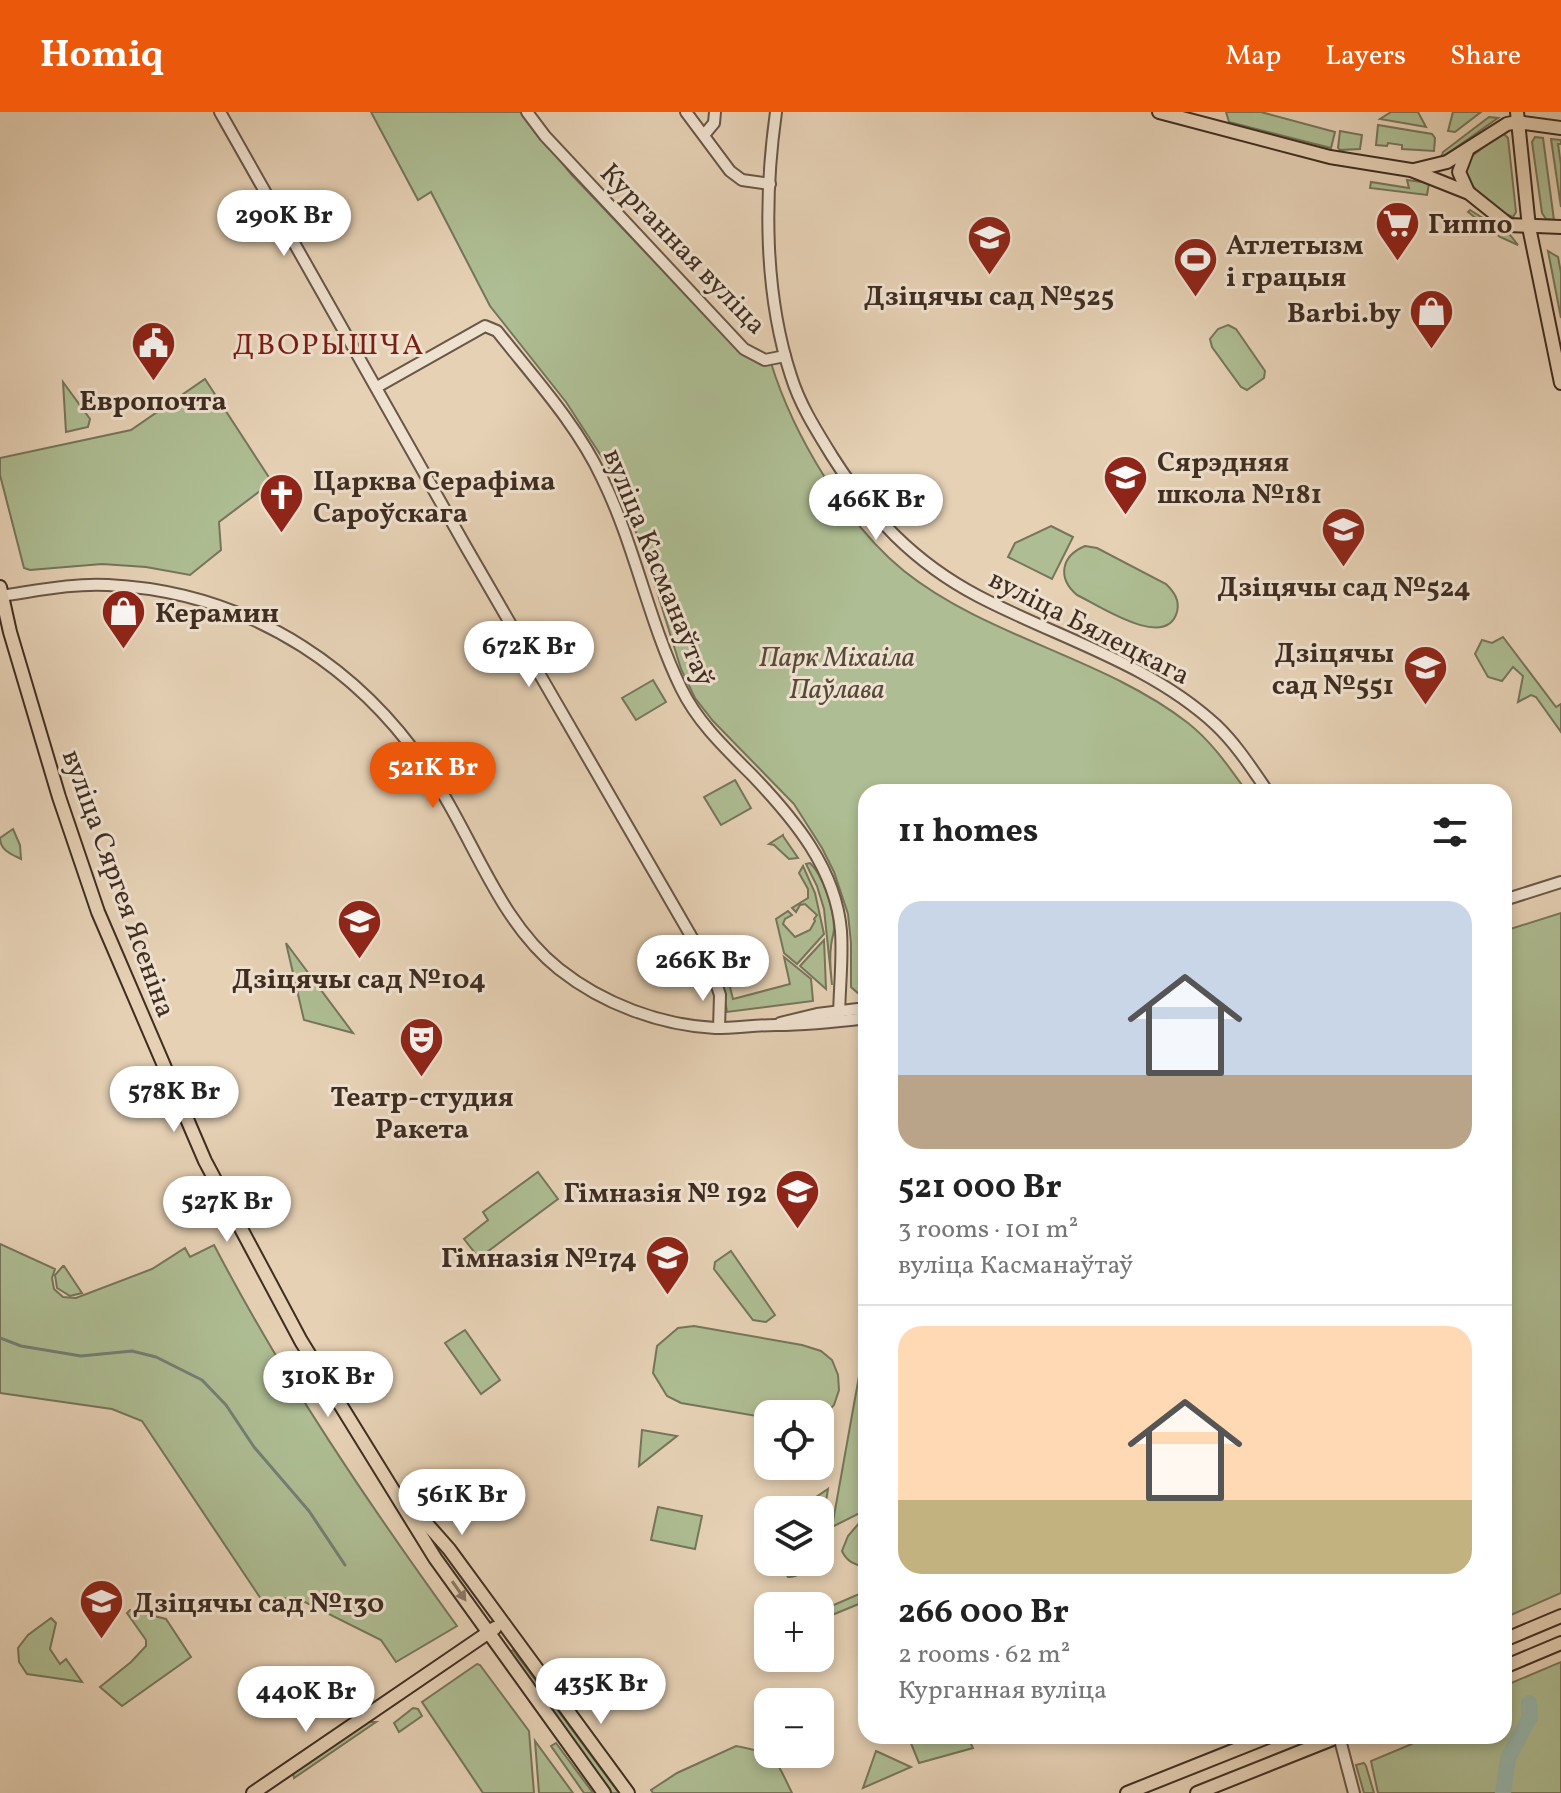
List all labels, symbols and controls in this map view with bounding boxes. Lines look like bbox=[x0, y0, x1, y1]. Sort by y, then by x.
text: Homiq bbox=[40, 30, 163, 83]
text: Map bbox=[1225, 37, 1281, 76]
text: Layers bbox=[1325, 37, 1406, 76]
text: Share bbox=[1450, 37, 1521, 76]
street label: Курганная вуліца bbox=[590, 155, 774, 344]
pin: 290K Br bbox=[210, 190, 358, 258]
text: 290K Br bbox=[235, 198, 333, 234]
supermarket icon: Гиппо bbox=[1373, 199, 1421, 262]
place label: Гиппо bbox=[1428, 206, 1512, 245]
school or university icon: Дзіцячы сад №525 bbox=[965, 214, 1013, 277]
place label: Атлетызм і грацыя bbox=[1226, 227, 1364, 298]
sports icon: Атлетызм і грацыя bbox=[1171, 236, 1219, 299]
place label: Дзіцячы сад №525 bbox=[864, 278, 1114, 317]
shop icon: Barbi.by bbox=[1408, 288, 1456, 351]
place label: Barbi.by bbox=[1287, 295, 1401, 334]
public building icon: Европочта bbox=[129, 319, 177, 382]
district label: ДВОРЫШЧА bbox=[233, 325, 425, 367]
place label: Европочта bbox=[79, 383, 227, 422]
street label: вуліца Касманаўтаў bbox=[592, 443, 723, 693]
place label: Сярэдняя школа №181 bbox=[1157, 444, 1322, 515]
school or university icon: Сярэдняя школа №181 bbox=[1102, 453, 1150, 516]
place label: Царква Серафіма Сароўскага bbox=[313, 463, 555, 534]
church icon: Царква Серафіма Сароўскага bbox=[258, 472, 306, 535]
pin: 466K Br bbox=[802, 474, 950, 542]
text: 466K Br bbox=[827, 482, 925, 518]
school or university icon: Дзіцячы сад №524 bbox=[1320, 505, 1368, 568]
street label: вуліца Бялецкага bbox=[982, 561, 1196, 696]
place label: Дзіцячы сад №524 bbox=[1217, 569, 1471, 608]
shop icon: Керамин bbox=[100, 588, 148, 651]
place label: Керамин bbox=[155, 595, 279, 634]
pin: 672K Br bbox=[455, 621, 603, 689]
text: 672K Br bbox=[482, 629, 576, 665]
place label: Дзіцячы сад №551 bbox=[1272, 635, 1394, 706]
park label: Парк Міхаіла Паўлава bbox=[759, 639, 915, 710]
school or university icon: Дзіцячы сад №551 bbox=[1401, 644, 1449, 707]
pin: 521K Br bbox=[359, 742, 507, 810]
street label: вуліца Сяргея Ясеніна bbox=[51, 744, 184, 1023]
text: 521K Br bbox=[388, 750, 478, 786]
text: 11 homes bbox=[898, 809, 1038, 856]
icon: filters bbox=[1428, 810, 1472, 854]
school or university icon: Дзіцячы сад №104 bbox=[335, 897, 383, 960]
pin: 266K Br bbox=[629, 935, 777, 1003]
text: 266K Br bbox=[655, 943, 751, 979]
icon: home bbox=[1113, 953, 1257, 1097]
place label: Дзіцячы сад №104 bbox=[232, 961, 486, 1000]
theatre icon: Театр-студия Ракета bbox=[398, 1015, 446, 1078]
pin: 578K Br bbox=[100, 1066, 248, 1134]
text: 578K Br bbox=[128, 1074, 220, 1110]
place label: Театр-студия Ракета bbox=[330, 1079, 514, 1150]
text: 521 000 Br bbox=[898, 1165, 1062, 1212]
school or university icon: Гімназія № 192 bbox=[774, 1168, 822, 1231]
place label: Гімназія № 192 bbox=[564, 1175, 767, 1214]
pin: 527K Br bbox=[153, 1176, 301, 1244]
text: 527K Br bbox=[181, 1184, 273, 1220]
text: 3 rooms · 101 m² bbox=[898, 1212, 1078, 1248]
school or university icon: Гімназія №174 bbox=[644, 1233, 692, 1296]
place label: Гімназія №174 bbox=[441, 1240, 637, 1279]
text: вуліца Касманаўтаў bbox=[898, 1248, 1133, 1284]
pin: 310K Br bbox=[254, 1351, 402, 1419]
text: 310K Br bbox=[281, 1359, 375, 1395]
icon: home bbox=[1113, 1378, 1257, 1522]
map controls bbox=[754, 1400, 834, 1768]
button: locate bbox=[754, 1400, 834, 1480]
pin: 561K Br bbox=[388, 1469, 536, 1537]
text: 561K Br bbox=[416, 1477, 508, 1513]
button: layers bbox=[754, 1496, 834, 1576]
school or university icon: Дзіцячы сад №130 bbox=[78, 1578, 126, 1641]
one-way arrow bbox=[451, 1580, 466, 1601]
place label: Дзіцячы сад №130 bbox=[133, 1585, 384, 1624]
text: 266 000 Br bbox=[898, 1590, 1069, 1637]
button: + bbox=[754, 1592, 834, 1672]
text: 2 rooms · 62 m² bbox=[898, 1637, 1070, 1673]
pin: 435K Br bbox=[527, 1658, 675, 1726]
pin: 440K Br bbox=[232, 1666, 380, 1734]
text: 435K Br bbox=[554, 1666, 648, 1702]
text: Курганная вуліца bbox=[898, 1673, 1107, 1709]
text: 440K Br bbox=[256, 1674, 356, 1710]
button: − bbox=[754, 1688, 834, 1768]

